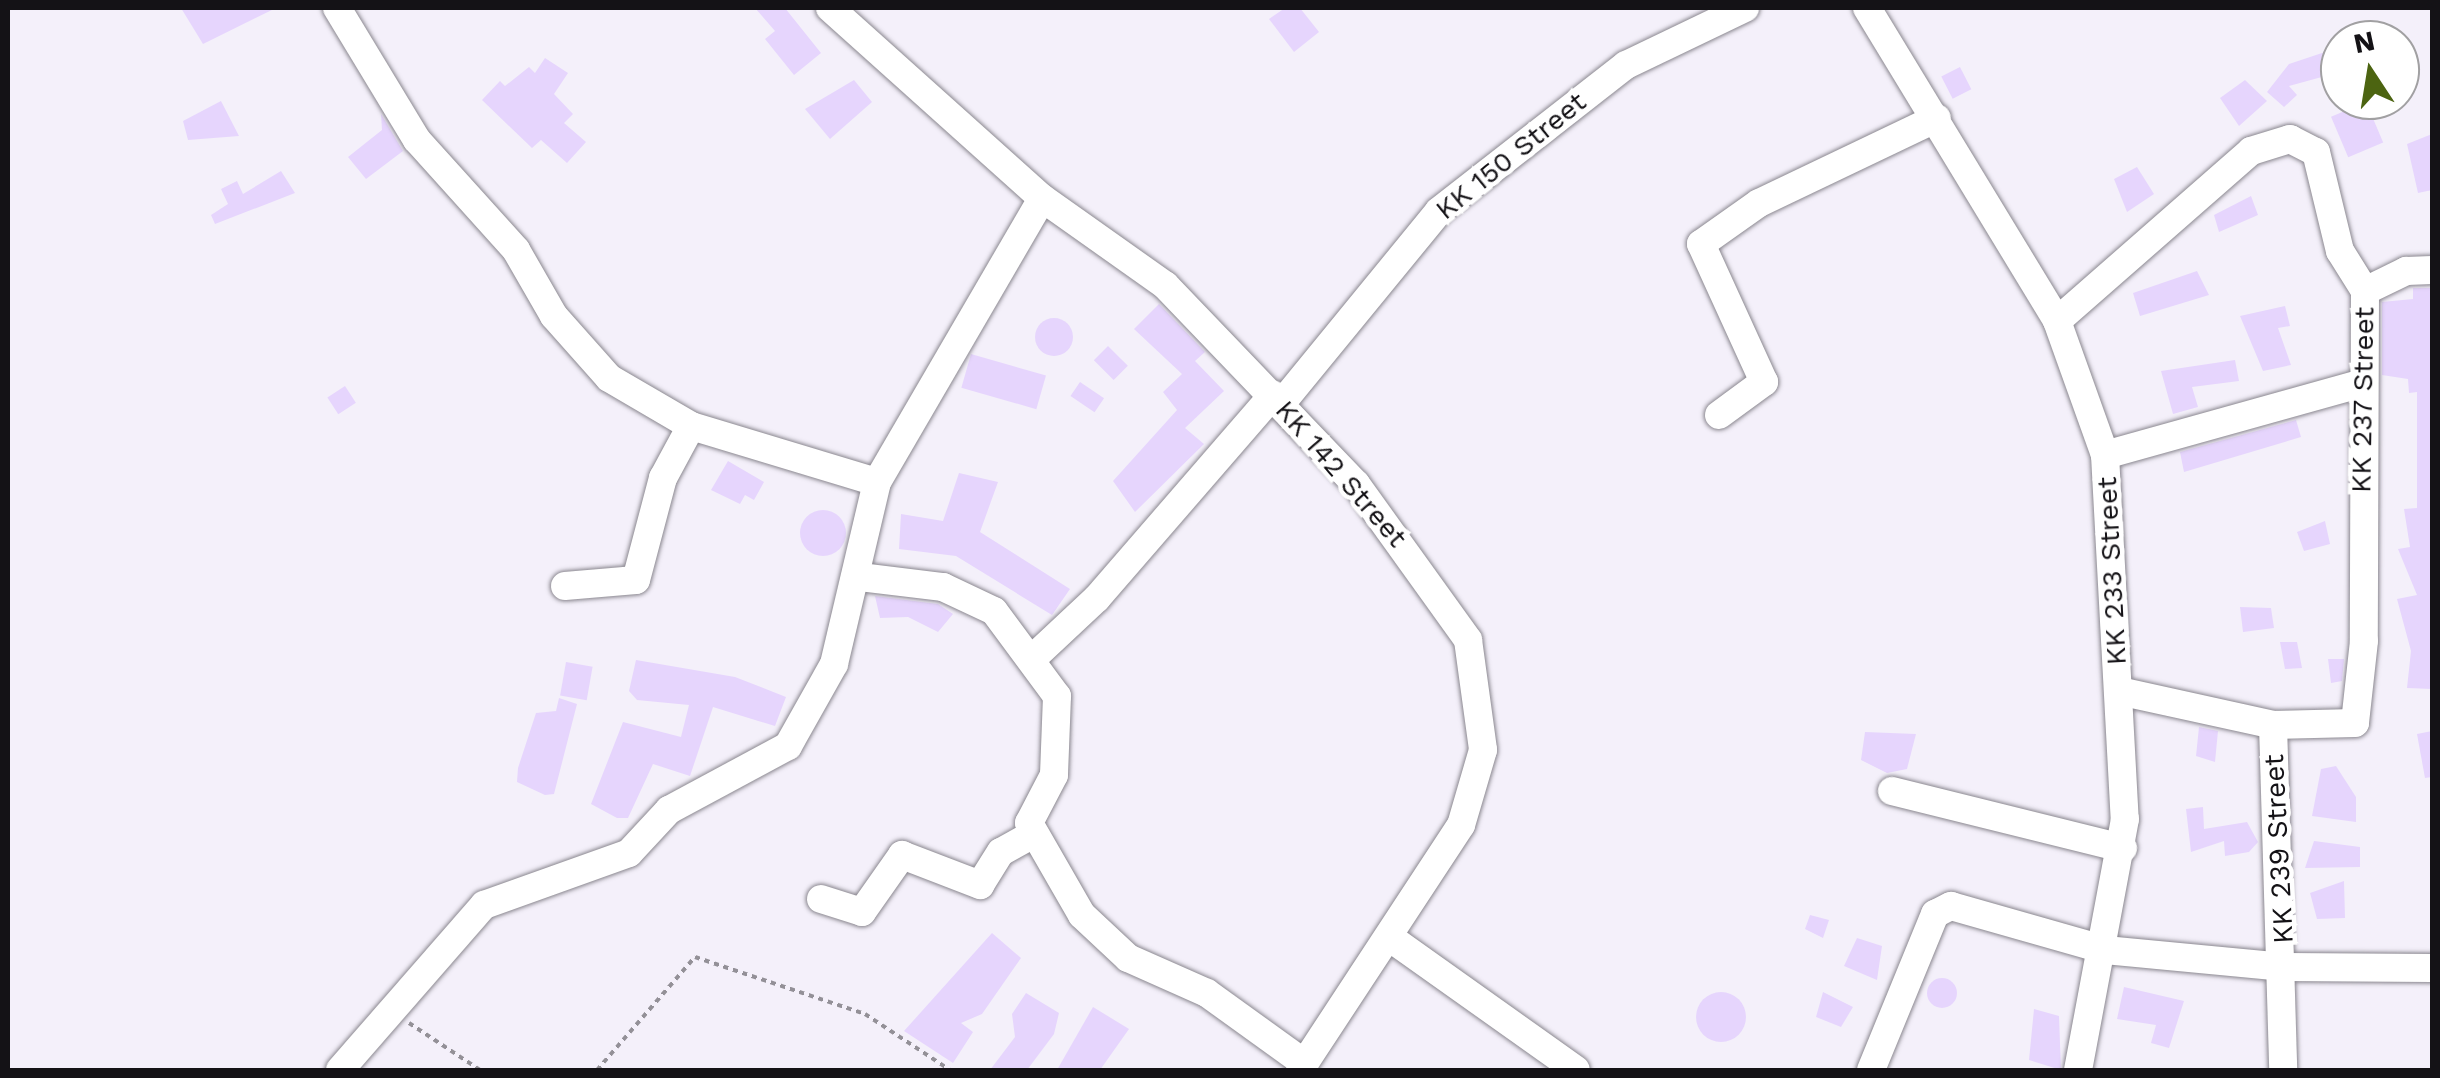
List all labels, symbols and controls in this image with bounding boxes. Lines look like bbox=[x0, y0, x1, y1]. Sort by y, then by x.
north arrow bbox=[2320, 20, 2420, 120]
text: N bbox=[2350, 24, 2378, 60]
street label: KK 150 Street bbox=[1429, 85, 1593, 227]
street label: KK 237 Street bbox=[2345, 306, 2381, 494]
street label: KK 142 Street bbox=[1268, 393, 1414, 555]
street label: KK 233 Street bbox=[2090, 476, 2134, 666]
street label: KK 239 Street bbox=[2257, 753, 2301, 945]

